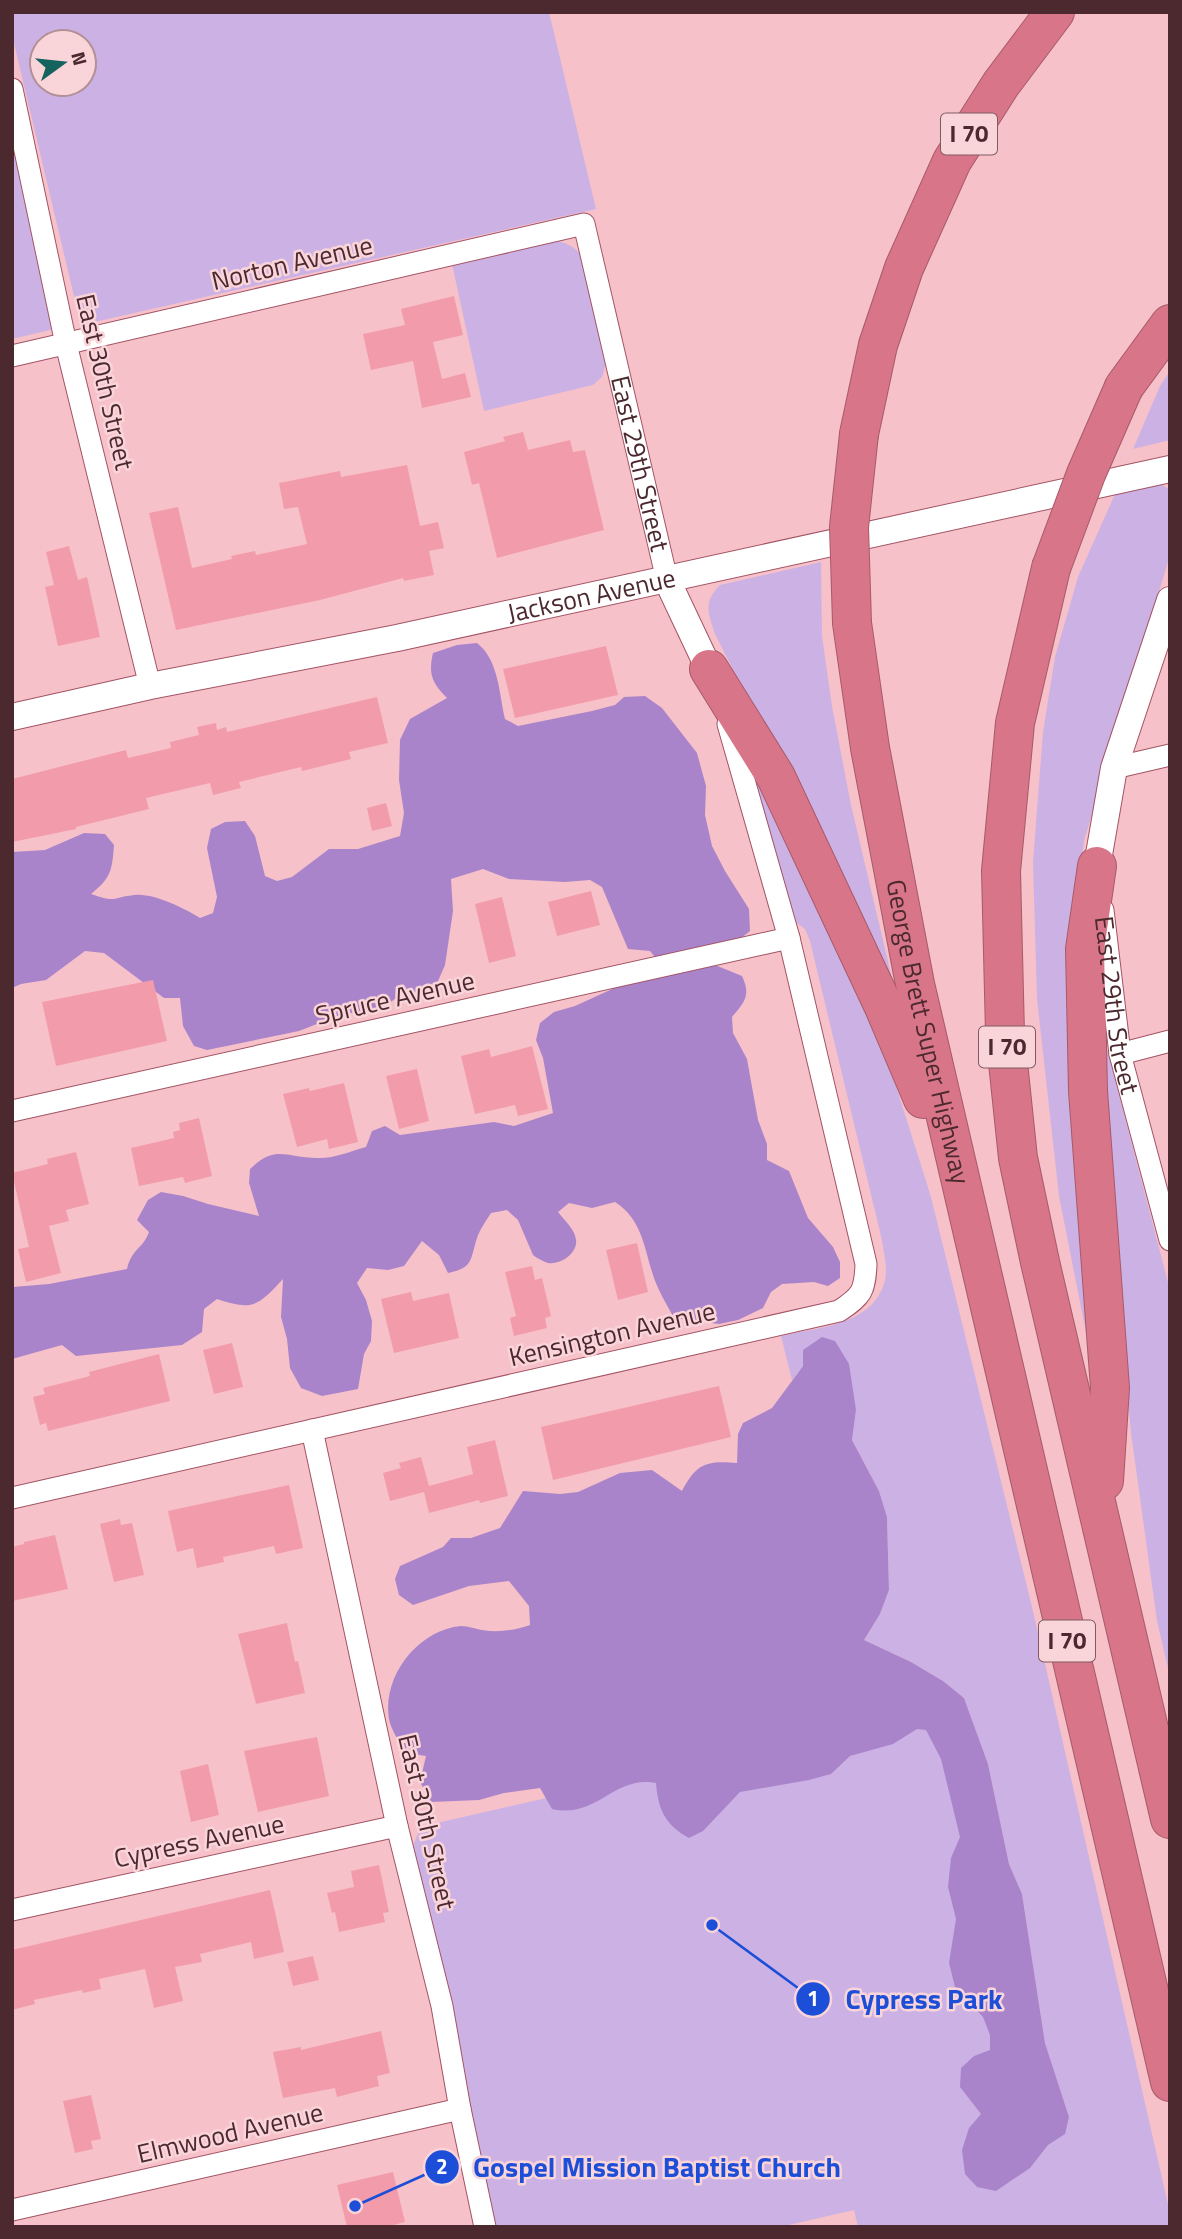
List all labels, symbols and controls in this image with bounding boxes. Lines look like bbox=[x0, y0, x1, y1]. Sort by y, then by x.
north arrow bbox=[28, 28, 98, 98]
text: N bbox=[64, 48, 96, 69]
road number: I 70 bbox=[941, 114, 997, 154]
street label: Norton Avenue bbox=[208, 225, 376, 300]
street label: East 30th Street bbox=[66, 290, 145, 474]
street label: East 29th Street bbox=[601, 372, 680, 555]
street label: Jackson Avenue bbox=[503, 558, 679, 632]
street label: George Brett Super Highway bbox=[876, 876, 981, 1188]
street label: East 29th Street bbox=[1085, 914, 1150, 1098]
street label: Spruce Avenue bbox=[312, 960, 478, 1035]
road number: I 70 bbox=[979, 1027, 1035, 1068]
street label: Kensington Avenue bbox=[505, 1291, 719, 1376]
road number: I 70 bbox=[1039, 1620, 1095, 1661]
street label: East 30th Street bbox=[388, 1730, 467, 1914]
street label: Cypress Avenue bbox=[110, 1803, 288, 1878]
callout: Cypress Park bbox=[796, 1974, 1016, 2023]
text: Cypress Park bbox=[845, 1977, 1003, 2020]
text: 1 bbox=[807, 1982, 819, 2014]
street label: Elmwood Avenue bbox=[133, 2092, 327, 2173]
callout: Gospel Mission Baptist Church bbox=[424, 2142, 855, 2191]
text: Gospel Mission Baptist Church bbox=[473, 2145, 841, 2188]
text: 2 bbox=[436, 2150, 448, 2182]

